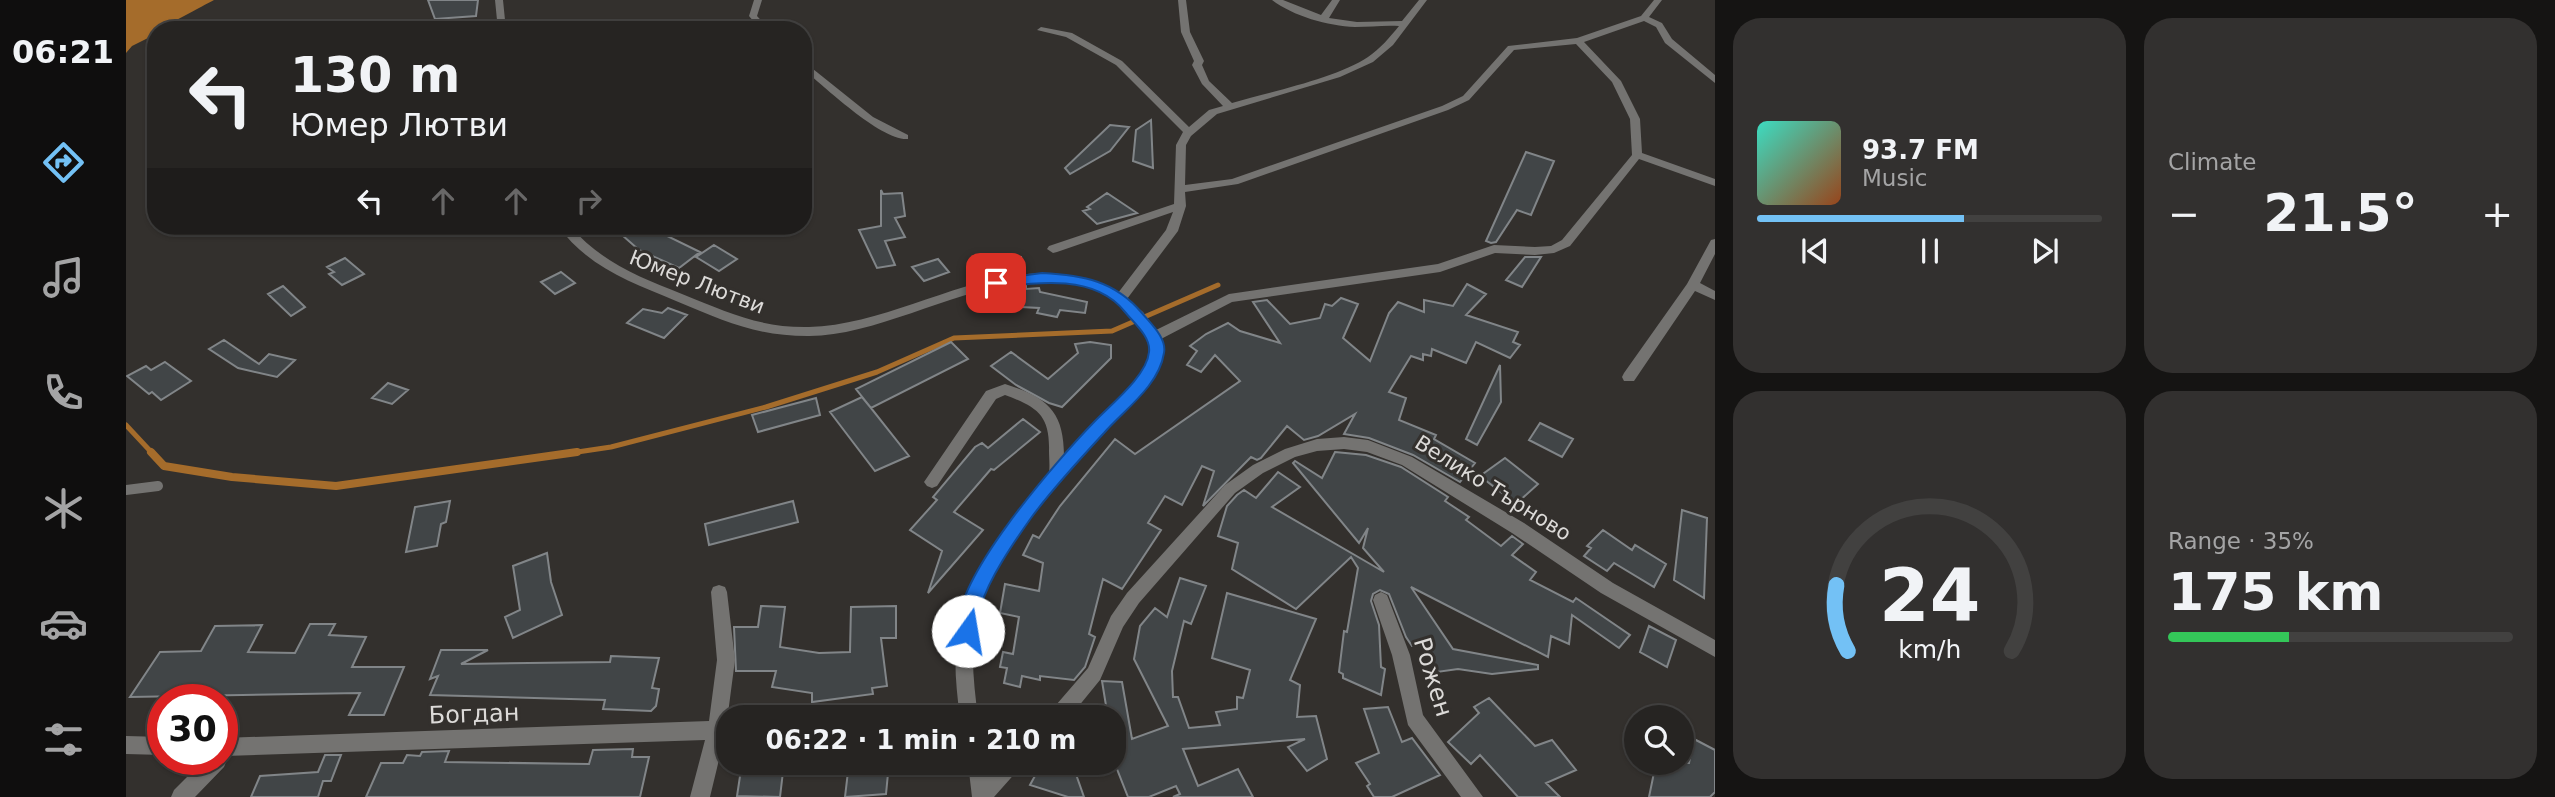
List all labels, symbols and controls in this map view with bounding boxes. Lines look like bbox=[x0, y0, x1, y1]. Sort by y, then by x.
text: 06:21 bbox=[12, 33, 114, 71]
text: 130 m bbox=[290, 47, 460, 104]
icon: left bbox=[175, 49, 266, 140]
text: Юмер Лютви bbox=[290, 106, 508, 144]
text: 93.7 FM bbox=[1862, 135, 1979, 165]
icon: directions bbox=[39, 138, 88, 187]
text: Climate bbox=[2168, 149, 2257, 175]
text: Music bbox=[1862, 165, 1927, 191]
icon: left bbox=[351, 182, 389, 220]
icon: ahead bbox=[424, 182, 462, 220]
icon: ahead bbox=[497, 182, 535, 220]
icon: right bbox=[570, 182, 608, 220]
text: 21.5° bbox=[2263, 183, 2418, 243]
text: − bbox=[2168, 192, 2200, 236]
text: + bbox=[2481, 192, 2513, 236]
icon: previous bbox=[1796, 232, 1834, 270]
icon: pause bbox=[1911, 232, 1949, 270]
icon: next bbox=[2026, 232, 2064, 270]
street label: Юмер Лютви bbox=[626, 245, 768, 319]
icon: music bbox=[39, 253, 88, 302]
pin bbox=[966, 253, 1026, 313]
icon: arrive bbox=[977, 264, 1015, 302]
icon: phone bbox=[39, 368, 88, 417]
street label: Велико Търново bbox=[1411, 430, 1575, 546]
icon: climate bbox=[39, 484, 88, 533]
text: Range · 35% bbox=[2168, 528, 2314, 554]
text: 24 bbox=[1879, 553, 1980, 638]
text: 175 km bbox=[2168, 562, 2383, 622]
position arrow bbox=[931, 594, 1005, 668]
icon: car bbox=[39, 599, 88, 648]
street label: Рожен bbox=[1408, 634, 1458, 720]
text: km/h bbox=[1898, 635, 1961, 664]
speed limit sign: 30 bbox=[147, 684, 238, 775]
street label: Богдан bbox=[428, 698, 520, 730]
map controls bbox=[1624, 705, 1694, 775]
button: search bbox=[1624, 705, 1694, 775]
icon: filters bbox=[39, 715, 88, 764]
text: 06:22 · 1 min · 210 m bbox=[766, 725, 1076, 755]

